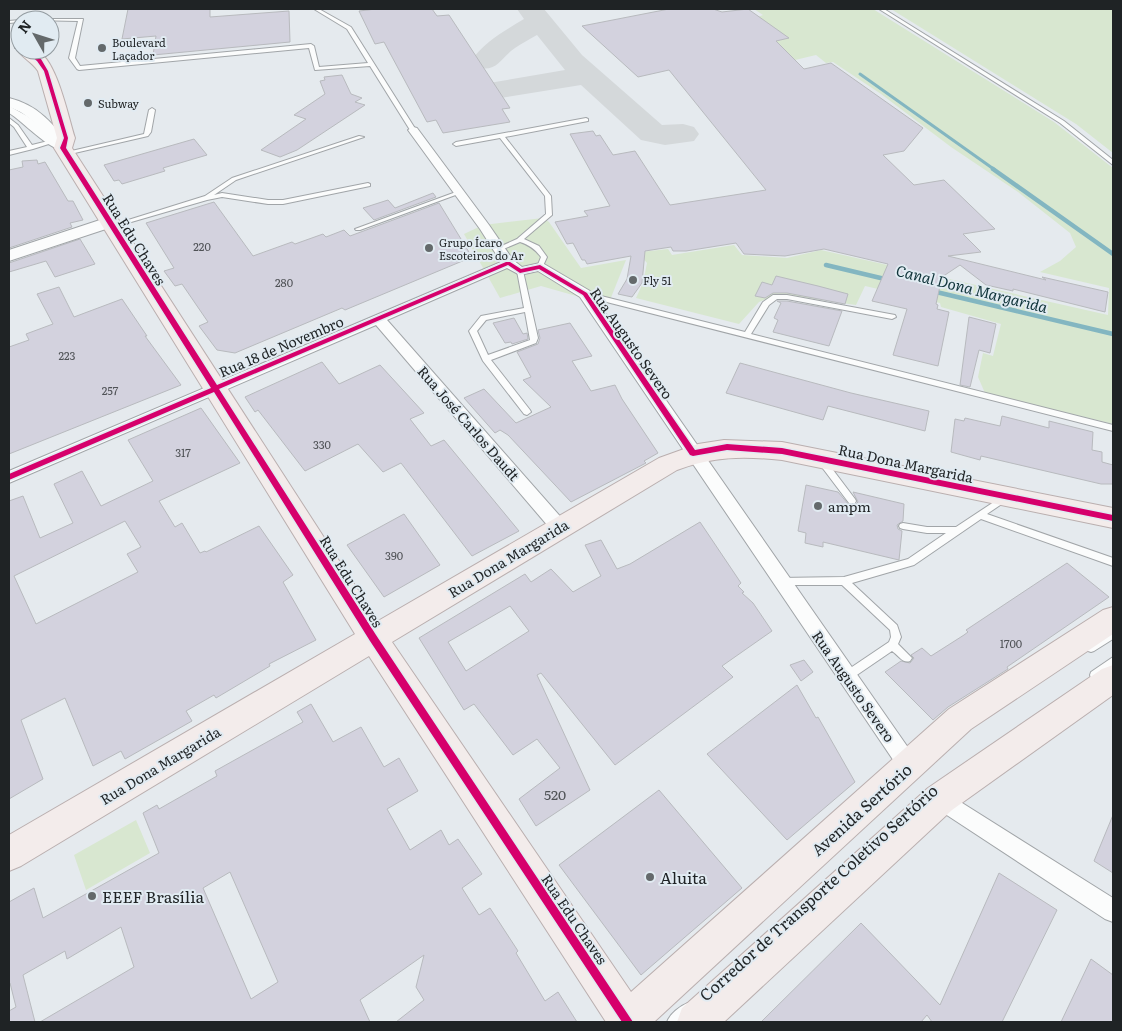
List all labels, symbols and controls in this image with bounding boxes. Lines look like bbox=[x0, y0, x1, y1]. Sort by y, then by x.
north arrow bbox=[10, 10, 60, 60]
text: N bbox=[13, 15, 36, 37]
place label: Boulevard Laçador bbox=[112, 34, 166, 63]
marker: Boulevard Laçador bbox=[96, 42, 108, 54]
place label: Subway bbox=[98, 95, 139, 111]
marker: Subway bbox=[82, 97, 94, 109]
street label: Rua Edu Chaves bbox=[99, 189, 171, 289]
place label: Grupo Ícaro Escoteiros do Ar bbox=[439, 234, 524, 263]
house number: 220 bbox=[193, 238, 211, 254]
marker: Grupo Ícaro Escoteiros do Ar bbox=[423, 242, 435, 254]
water label: Canal Dona Margarida bbox=[894, 258, 1051, 318]
place label: Fly 51 bbox=[643, 272, 672, 288]
house number: 280 bbox=[275, 274, 293, 290]
marker: Fly 51 bbox=[627, 274, 639, 286]
street label: Rua Augusto Severo bbox=[586, 283, 678, 403]
street label: Rua 18 de Novembro bbox=[216, 311, 346, 381]
house number: 223 bbox=[58, 347, 76, 363]
street label: Rua José Carlos Daudt bbox=[413, 361, 525, 485]
house number: 257 bbox=[102, 382, 119, 398]
house number: 330 bbox=[313, 436, 331, 452]
street label: Rua Dona Margarida bbox=[837, 439, 976, 487]
house number: 317 bbox=[175, 444, 191, 460]
place label: ampm bbox=[828, 496, 871, 516]
marker: ampm bbox=[812, 500, 824, 512]
street label: Rua Dona Margarida bbox=[444, 514, 572, 602]
street label: Rua Edu Chaves bbox=[316, 531, 388, 631]
house number: 390 bbox=[385, 547, 403, 563]
street label: Rua Augusto Severo bbox=[808, 626, 900, 746]
house number: 1700 bbox=[1000, 635, 1022, 651]
street label: Rua Dona Margarida bbox=[96, 721, 224, 809]
street label: Avenida Sertório bbox=[805, 757, 917, 861]
street label: Corredor de Transporte Coletivo Sertório bbox=[693, 778, 943, 1006]
house number: 520 bbox=[544, 784, 566, 804]
place label: Aluita bbox=[660, 865, 707, 889]
street label: Rua Edu Chaves bbox=[537, 870, 613, 968]
marker: Aluita bbox=[644, 871, 656, 883]
place label: EEEF Brasília bbox=[102, 884, 204, 908]
marker: EEEF Brasília bbox=[86, 890, 98, 902]

